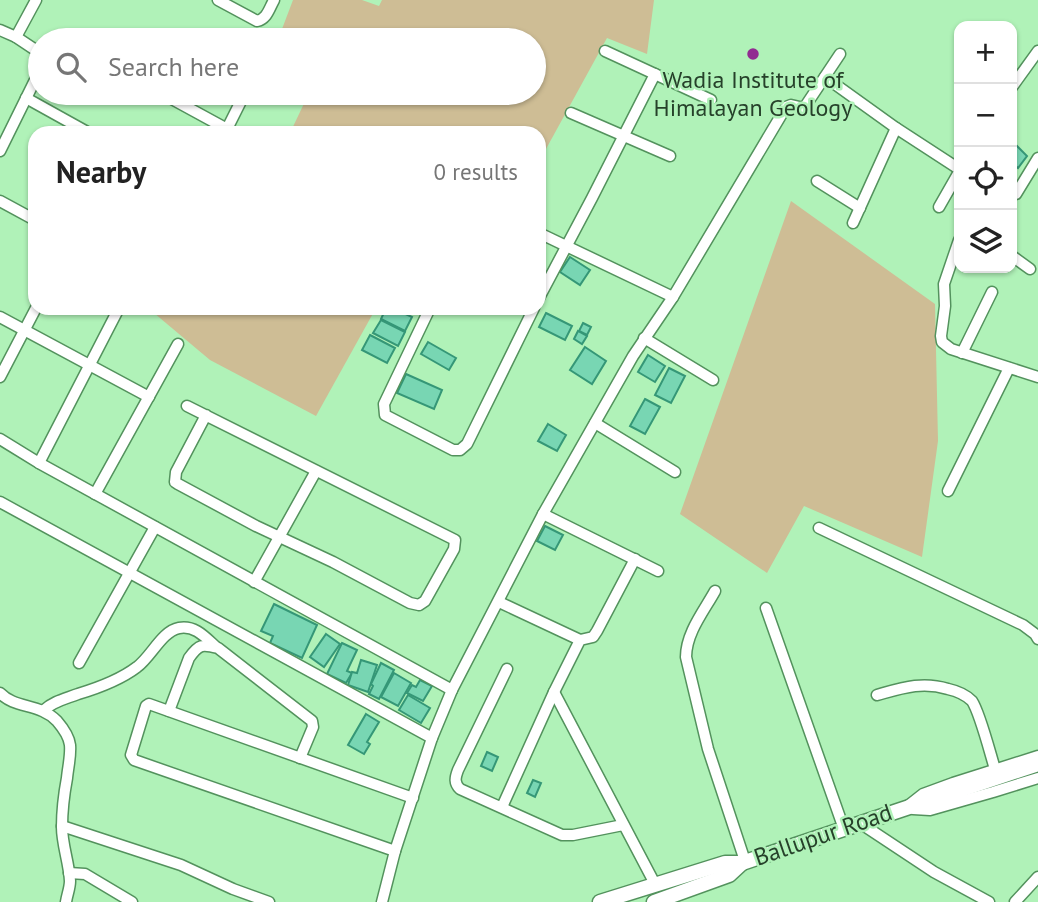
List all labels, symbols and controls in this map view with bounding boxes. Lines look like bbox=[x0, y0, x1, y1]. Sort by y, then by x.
map controls bbox=[954, 21, 1017, 273]
button: + bbox=[954, 21, 1017, 84]
search box bbox=[28, 28, 546, 105]
marker: Wadia Institute of Himalayan Geology bbox=[745, 46, 761, 62]
icon: search bbox=[52, 48, 90, 86]
text: Search here bbox=[108, 50, 239, 83]
place label: Wadia Institute of Himalayan Geology bbox=[654, 64, 852, 123]
button: − bbox=[954, 84, 1017, 147]
button: locate bbox=[954, 147, 1017, 210]
text: Nearby bbox=[56, 152, 146, 191]
text: 0 results bbox=[434, 157, 518, 186]
button: layers bbox=[954, 210, 1017, 273]
street label: Ballupur Road bbox=[750, 796, 896, 873]

